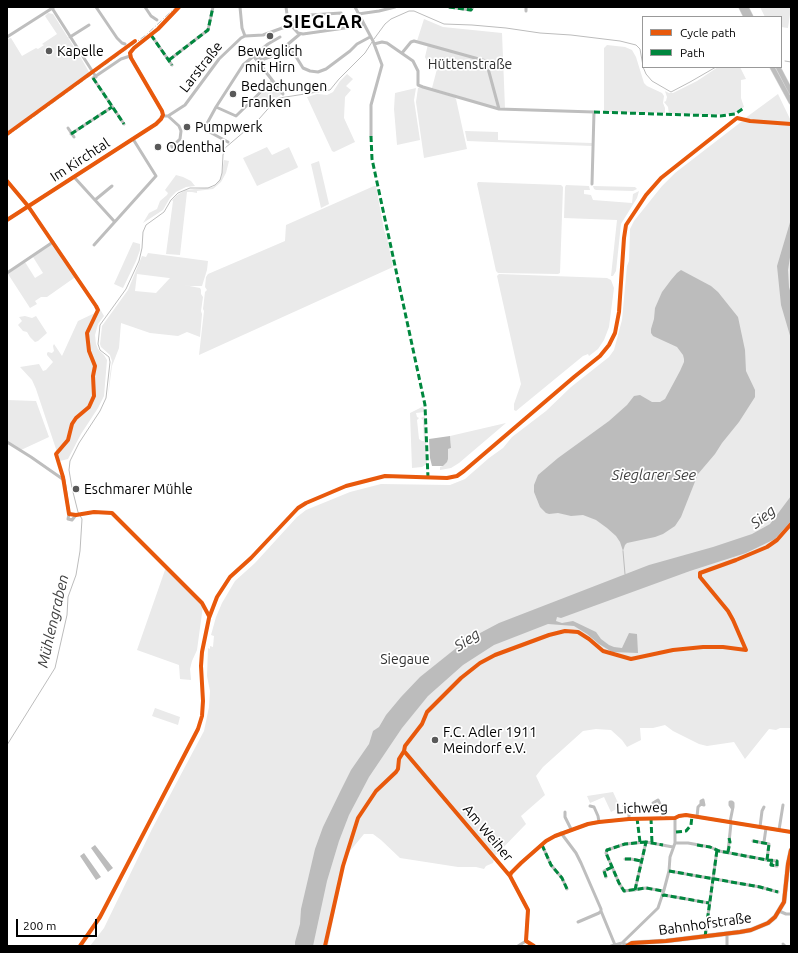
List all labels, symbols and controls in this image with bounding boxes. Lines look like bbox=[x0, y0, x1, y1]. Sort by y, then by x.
district label: SIEGLAR bbox=[283, 11, 363, 33]
legend bbox=[642, 16, 782, 68]
text: Cycle path bbox=[680, 26, 736, 39]
marker: Beweglich mit Hirn bbox=[265, 31, 275, 41]
street label: Larstraße bbox=[176, 38, 226, 96]
place label: Kapelle bbox=[57, 43, 104, 59]
place label: Beweglich mit Hirn bbox=[238, 43, 302, 76]
marker: Kapelle bbox=[44, 46, 54, 56]
text: Path bbox=[680, 46, 705, 59]
park label: Hüttenstraße bbox=[428, 56, 512, 72]
place label: Bedachungen Franken bbox=[241, 78, 327, 110]
marker: Bedachungen Franken bbox=[228, 89, 238, 99]
place label: Pumpwerk bbox=[195, 119, 263, 135]
marker: Pumpwerk bbox=[182, 122, 192, 132]
street label: Im Kirchtal bbox=[47, 135, 113, 185]
place label: Odenthal bbox=[166, 139, 225, 155]
marker: Odenthal bbox=[153, 142, 163, 152]
water label: Sieglarer See bbox=[612, 466, 696, 484]
place label: Eschmarer Mühle bbox=[84, 481, 193, 497]
marker: Eschmarer Mühle bbox=[71, 484, 81, 494]
water label: Sieg bbox=[747, 502, 779, 532]
water label: Mühlengraben bbox=[34, 573, 72, 669]
water label: Sieg bbox=[451, 625, 483, 655]
park label: Siegaue bbox=[380, 651, 430, 667]
place label: F.C. Adler 1911 Meindorf e.V. bbox=[443, 724, 537, 756]
marker: F.C. Adler 1911 Meindorf e.V. bbox=[430, 735, 440, 745]
street label: Lichweg bbox=[616, 799, 668, 817]
street label: Am Weiher bbox=[459, 801, 517, 865]
street label: Bahnhofstraße bbox=[657, 909, 753, 939]
scale bar bbox=[18, 911, 99, 937]
text: 200 m bbox=[23, 919, 56, 932]

